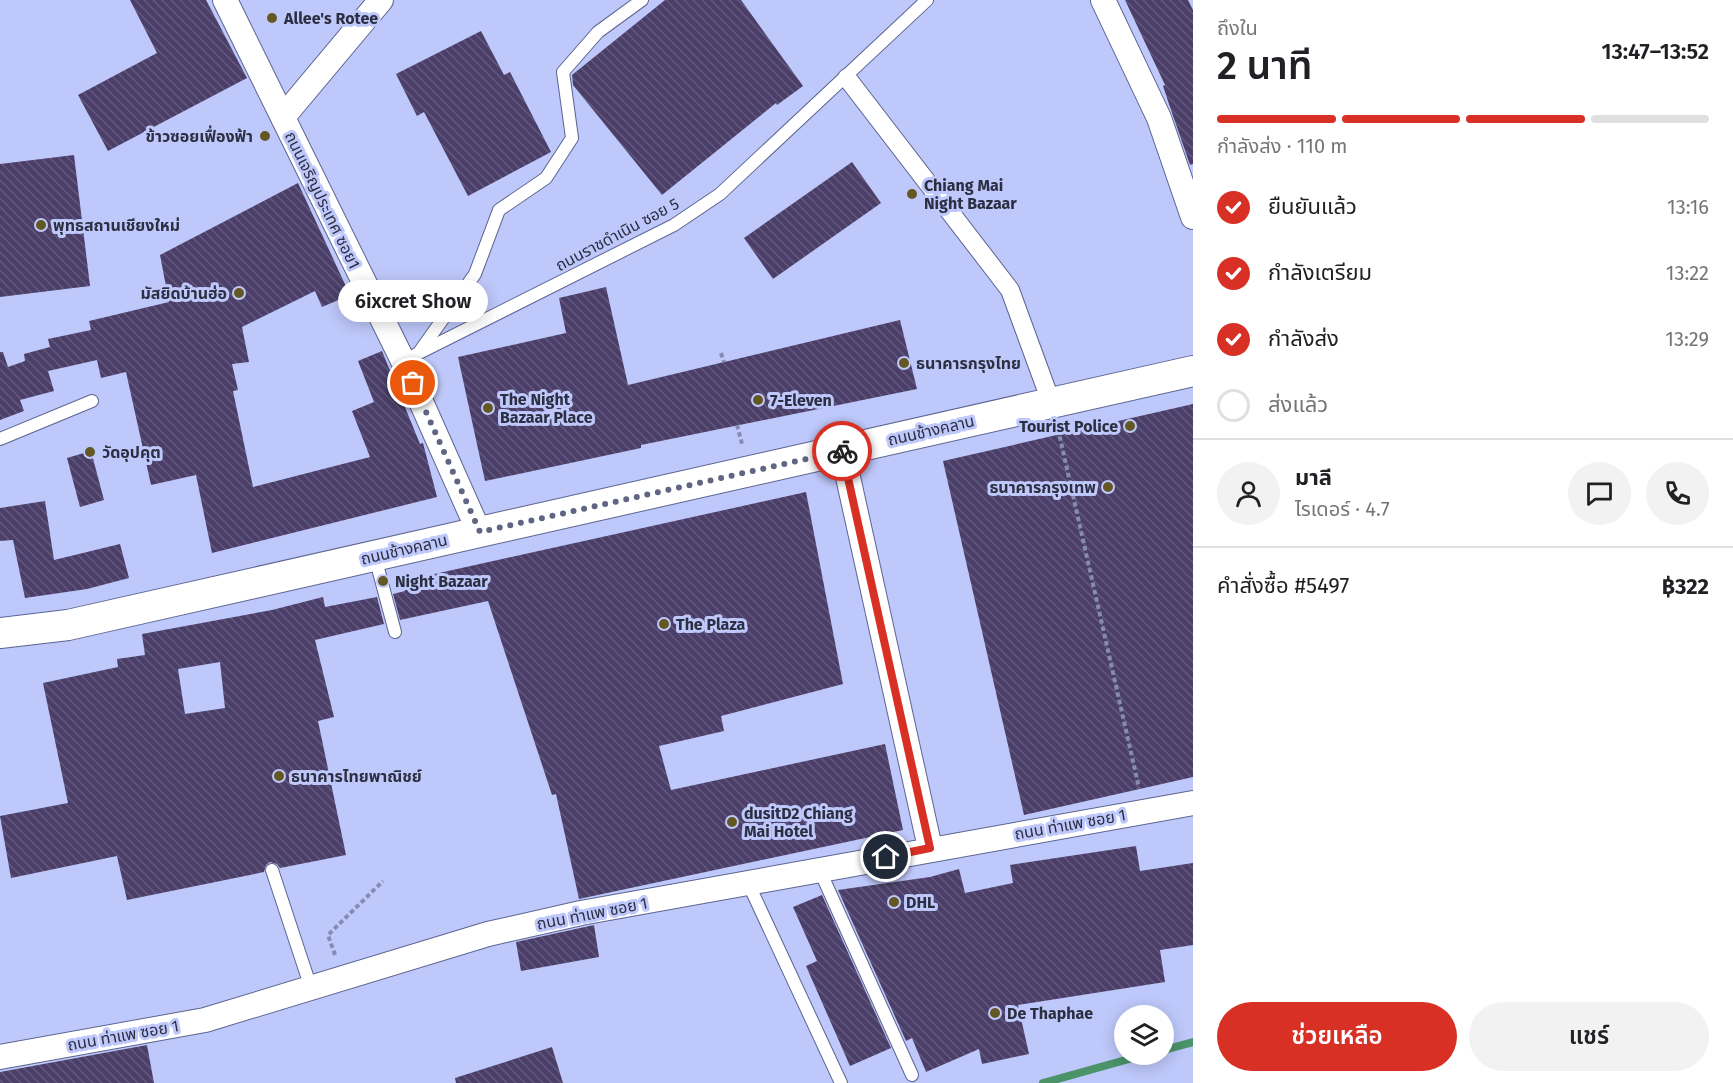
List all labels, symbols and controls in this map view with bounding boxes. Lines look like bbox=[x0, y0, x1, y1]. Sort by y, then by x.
place label: Allee's Rotee bbox=[283, 9, 378, 28]
marker: Allee's Rotee bbox=[265, 11, 279, 25]
text: ถึงใน bbox=[1217, 16, 1258, 40]
text: 13:47–13:52 bbox=[1601, 38, 1709, 65]
text: 2 นาที bbox=[1217, 43, 1312, 89]
place label: ข้าวซอยเฟื่องฟ้า bbox=[145, 125, 253, 146]
street label: ถนนเจริญประเทศ ซอย1 bbox=[281, 128, 364, 272]
marker: ข้าวซอยเฟื่องฟ้า bbox=[258, 129, 272, 143]
text: กำลังส่ง · 110 m bbox=[1217, 134, 1348, 158]
place label: Chiang Mai Night Bazaar bbox=[924, 176, 1017, 213]
marker: Chiang Mai Night Bazaar bbox=[905, 187, 919, 201]
icon: check bbox=[1217, 191, 1250, 224]
text: ยืนยันแล้ว bbox=[1268, 193, 1357, 220]
street label: ถนนราชดำเนิน ซอย 5 bbox=[552, 194, 682, 275]
text: 13:16 bbox=[1667, 195, 1709, 219]
place label: พุทธสถานเชียงใหม่ bbox=[53, 216, 180, 235]
marker: พุทธสถานเชียงใหม่ bbox=[34, 218, 48, 232]
icon: check bbox=[1217, 257, 1250, 290]
text: กำลังเตรียม bbox=[1268, 259, 1372, 286]
text: 13:22 bbox=[1666, 261, 1709, 285]
callout: 6ixcret Show bbox=[338, 281, 488, 323]
place label: มัสยิดบ้านฮ่อ bbox=[140, 284, 227, 303]
marker: มัสยิดบ้านฮ่อ bbox=[232, 286, 246, 300]
text: 6ixcret Show bbox=[355, 289, 471, 313]
icon: check bbox=[1217, 323, 1250, 356]
text: กำลังส่ง bbox=[1268, 325, 1339, 352]
text: 13:29 bbox=[1665, 327, 1709, 351]
place label: ธนาคารกรุงไทย bbox=[916, 354, 1021, 373]
marker: ธนาคารกรุงไทย bbox=[897, 356, 911, 370]
pin bbox=[387, 357, 438, 408]
icon: bag bbox=[396, 366, 429, 399]
place label: The Night Bazaar Place bbox=[500, 390, 593, 427]
place label: 7-Eleven bbox=[770, 391, 832, 410]
text: ส่งแล้ว bbox=[1268, 391, 1328, 418]
marker: 7-Eleven bbox=[751, 393, 765, 407]
marker: The Night Bazaar Place bbox=[481, 401, 495, 415]
street label: ถนนช้างคลาน bbox=[886, 411, 976, 450]
place label: Tourist Police bbox=[1019, 417, 1118, 436]
marker: Tourist Police bbox=[1123, 419, 1137, 433]
courier bbox=[812, 421, 872, 481]
icon: bike bbox=[826, 435, 859, 468]
place label: วัดอุปคุต bbox=[102, 443, 161, 462]
marker: วัดอุปคุต bbox=[83, 445, 97, 459]
button: person bbox=[1217, 462, 1280, 525]
button: chat bbox=[1568, 462, 1631, 525]
button: phone bbox=[1646, 462, 1709, 525]
text: มาลี bbox=[1295, 464, 1332, 491]
place label: ธนาคารกรุงเทพ bbox=[989, 478, 1096, 497]
marker: ธนาคารกรุงเทพ bbox=[1101, 480, 1115, 494]
text: ไรเดอร์ · 4.7 bbox=[1295, 497, 1390, 521]
street label: ถนนช้างคลาน bbox=[359, 530, 449, 569]
place label: Night Bazaar bbox=[395, 572, 488, 591]
text: คำสั่งซื้อ #5497 bbox=[1217, 572, 1349, 599]
text: ฿322 bbox=[1662, 573, 1709, 600]
marker: Night Bazaar bbox=[376, 574, 390, 588]
place label: The Plaza bbox=[676, 615, 745, 634]
marker: The Plaza bbox=[657, 617, 671, 631]
place label: ธนาคารไทยพาณิชย์ bbox=[291, 767, 422, 786]
marker: ธนาคารไทยพาณิชย์ bbox=[272, 769, 286, 783]
place label: dusitD2 Chiang Mai Hotel bbox=[744, 804, 853, 841]
street label: ถนน ท่าแพ ซอย 1 bbox=[1013, 805, 1127, 844]
marker: dusitD2 Chiang Mai Hotel bbox=[725, 815, 739, 829]
pin bbox=[860, 831, 911, 882]
icon: home bbox=[869, 840, 902, 873]
street label: ถนน ท่าแพ ซอย 1 bbox=[535, 893, 649, 934]
place label: DHL bbox=[906, 893, 935, 912]
marker: DHL bbox=[887, 895, 901, 909]
button: ช่วยเหลือ bbox=[1217, 1002, 1457, 1071]
button: แชร์ bbox=[1469, 1002, 1709, 1071]
place label: De Thaphae bbox=[1007, 1004, 1093, 1023]
map controls bbox=[1114, 1005, 1174, 1065]
button: layers bbox=[1114, 1005, 1174, 1065]
marker: De Thaphae bbox=[988, 1006, 1002, 1020]
street label: ถนน ท่าแพ ซอย 1 bbox=[66, 1016, 180, 1055]

